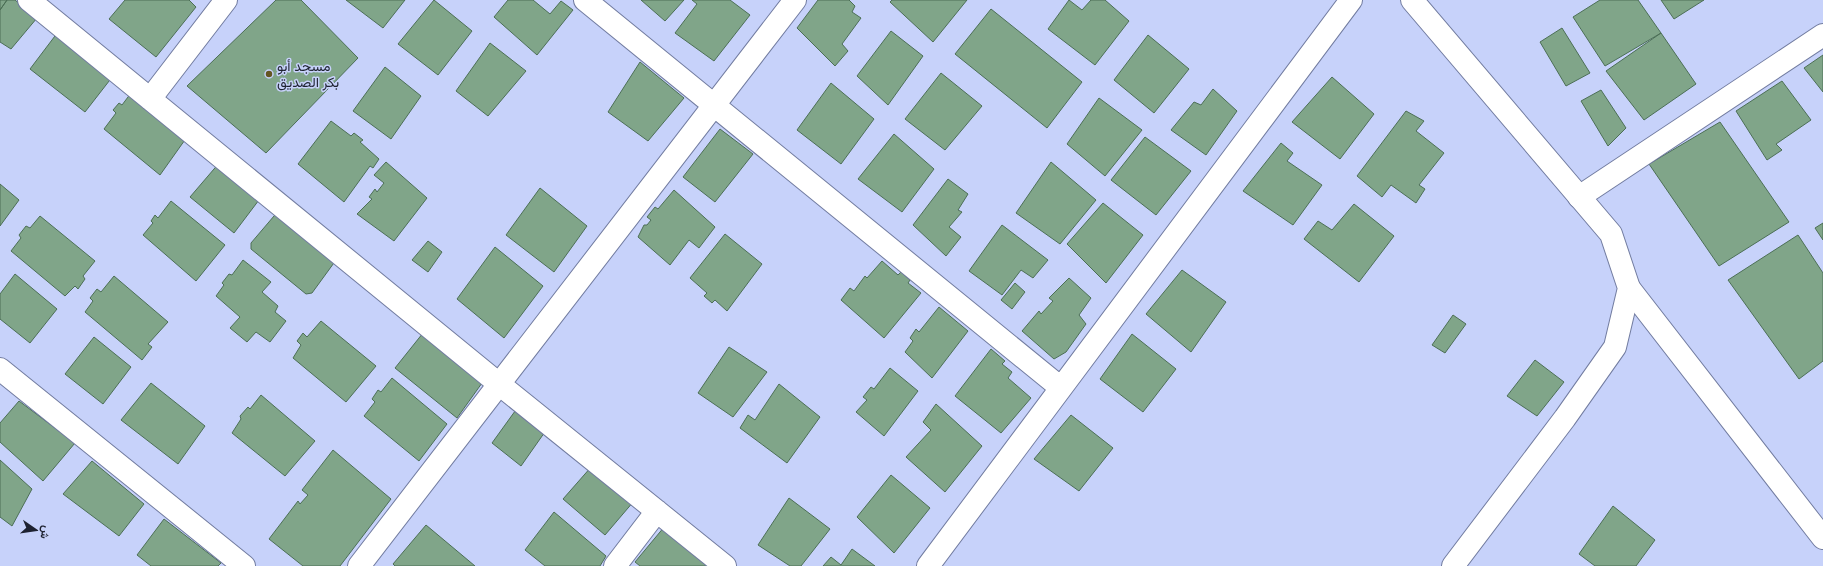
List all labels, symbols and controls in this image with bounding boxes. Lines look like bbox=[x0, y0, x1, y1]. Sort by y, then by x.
place label: مسجد أبو بكر الصديق bbox=[277, 57, 339, 91]
marker: مسجد أبو بكر الصديق bbox=[264, 69, 274, 79]
north arrow bbox=[16, 510, 56, 550]
text: ش bbox=[37, 524, 54, 540]

